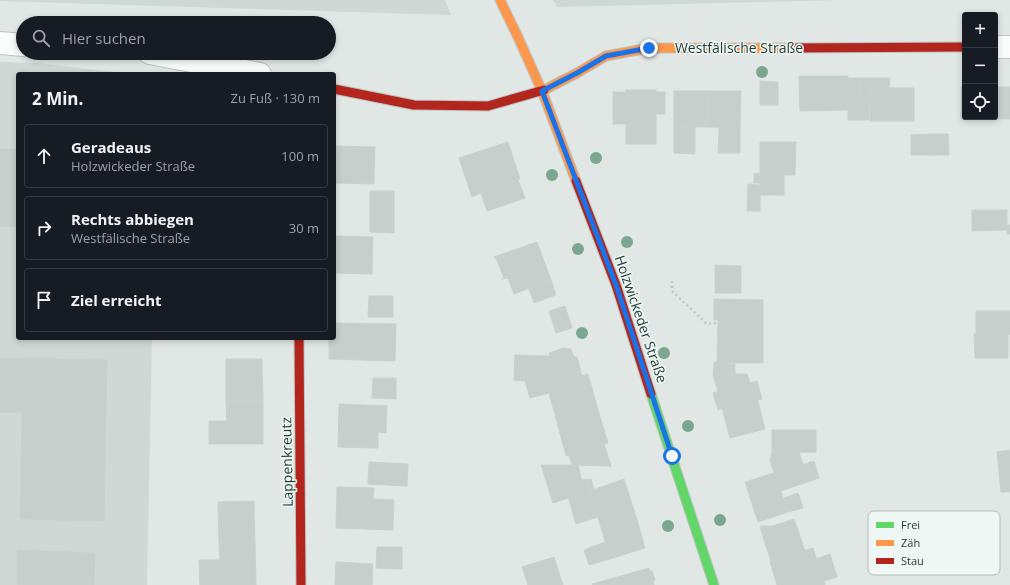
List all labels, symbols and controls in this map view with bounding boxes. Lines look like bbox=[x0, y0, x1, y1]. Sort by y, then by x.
map controls bbox=[962, 12, 998, 120]
button: + bbox=[962, 12, 998, 48]
search box bbox=[16, 16, 336, 60]
icon: search bbox=[30, 27, 52, 49]
text: Hier suchen bbox=[62, 28, 146, 48]
street label: Westfälische Straße bbox=[675, 38, 803, 57]
route end bbox=[640, 39, 658, 57]
button: − bbox=[962, 48, 998, 84]
button: locate bbox=[962, 84, 998, 120]
text: 2 Min. bbox=[32, 87, 83, 110]
text: Zu Fuß · 130 m bbox=[231, 89, 320, 107]
text: Geradeaus bbox=[71, 137, 151, 157]
icon: ahead bbox=[33, 145, 55, 167]
text: 100 m bbox=[281, 147, 319, 165]
text: Holzwickeder Straße bbox=[71, 157, 195, 175]
text: Rechts abbiegen bbox=[71, 209, 194, 229]
icon: right bbox=[33, 217, 55, 239]
text: 30 m bbox=[289, 219, 319, 237]
text: Westfälische Straße bbox=[71, 229, 190, 247]
street label: Holzwickeder Straße bbox=[611, 253, 672, 385]
icon: arrive bbox=[33, 289, 55, 311]
text: Ziel erreicht bbox=[71, 290, 162, 310]
street label: Lappenkreutz bbox=[276, 417, 297, 507]
route start bbox=[663, 447, 681, 465]
legend bbox=[868, 511, 1000, 575]
text: Frei bbox=[901, 517, 920, 532]
text: Zäh bbox=[901, 535, 920, 550]
text: Stau bbox=[901, 553, 924, 568]

